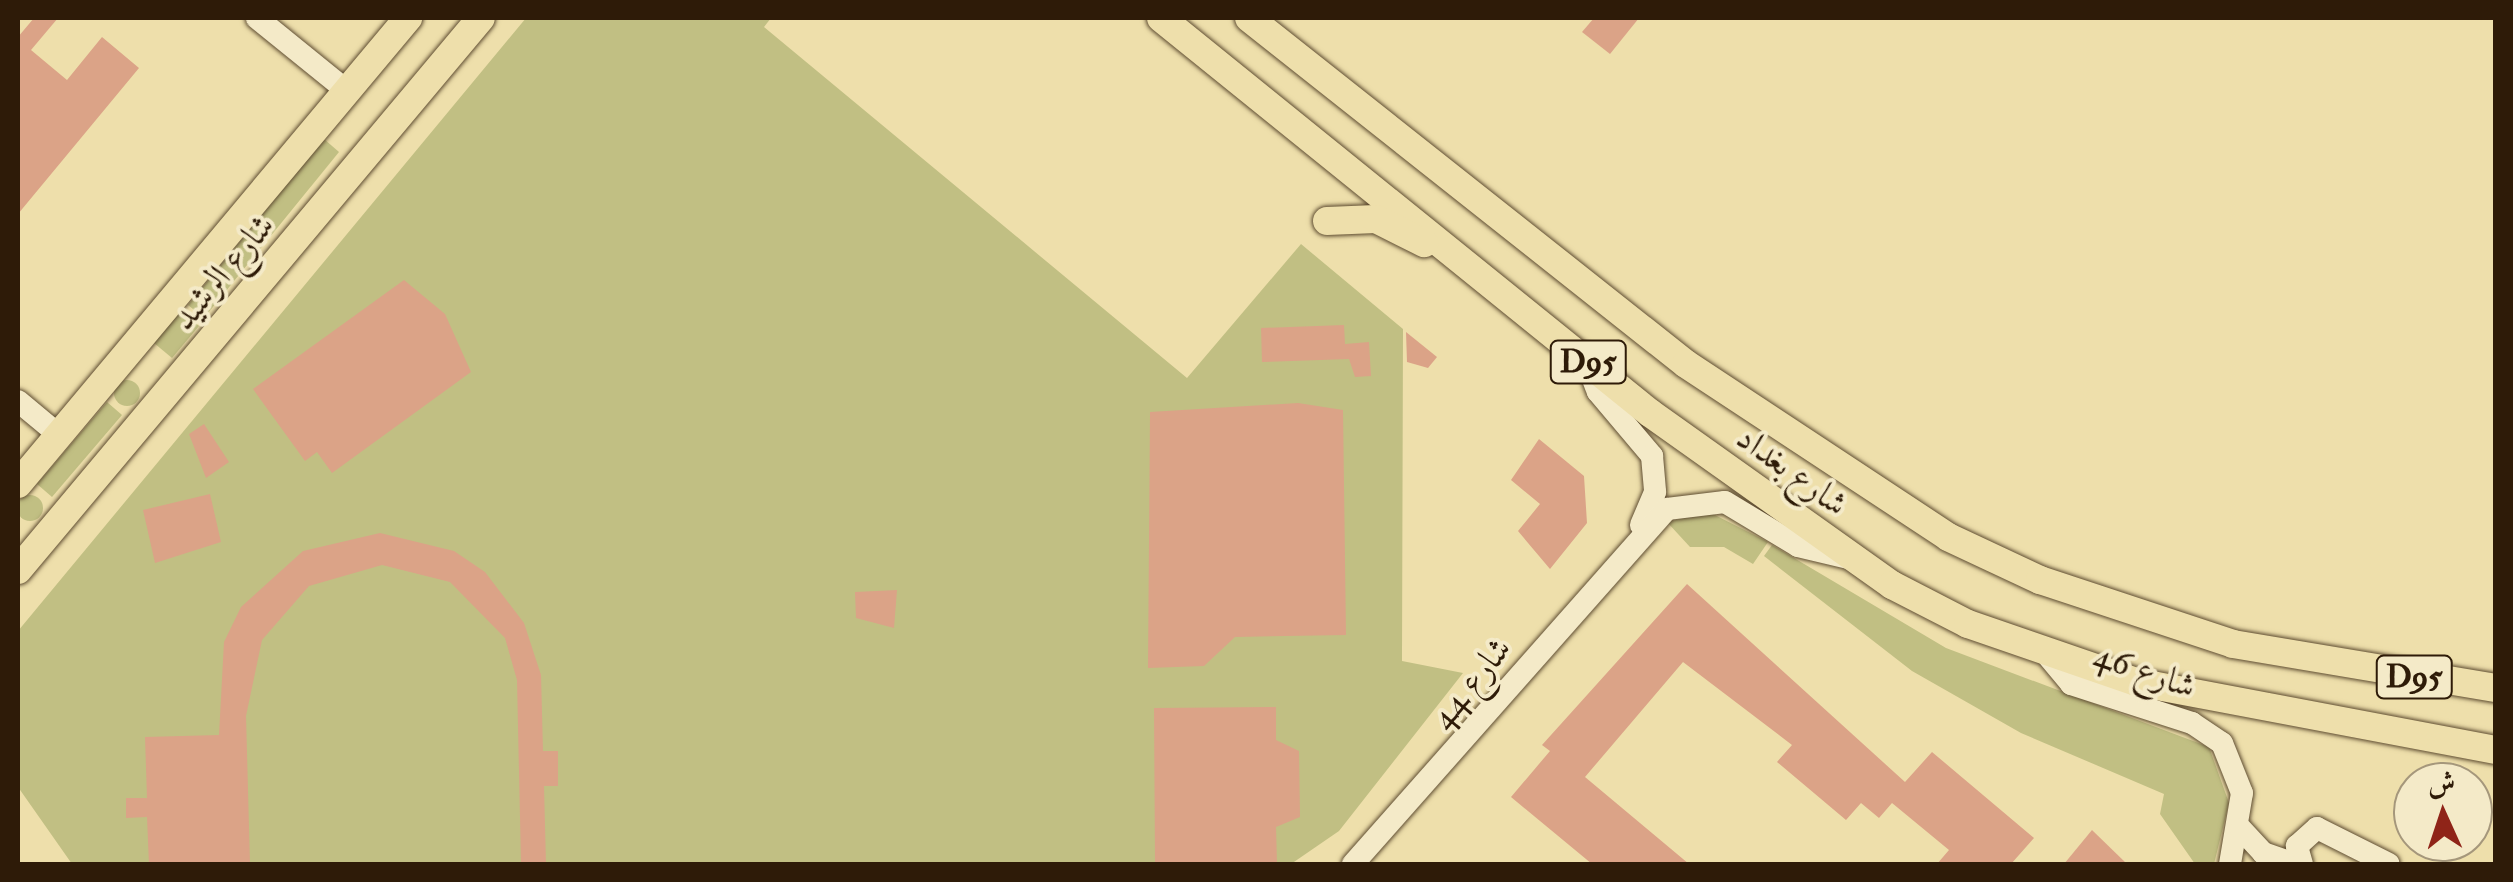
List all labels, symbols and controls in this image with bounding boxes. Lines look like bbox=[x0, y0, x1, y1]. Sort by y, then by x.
street label: شارع الرشيد bbox=[162, 205, 284, 339]
road number: D95 bbox=[1548, 335, 1628, 389]
street label: شارع بغداد bbox=[1728, 417, 1856, 525]
street label: شارع 44 bbox=[1421, 629, 1521, 737]
street label: شارع 46 bbox=[2089, 634, 2201, 708]
road number: D95 bbox=[2374, 650, 2454, 704]
north arrow bbox=[2393, 762, 2493, 862]
text: ش bbox=[2427, 765, 2456, 802]

